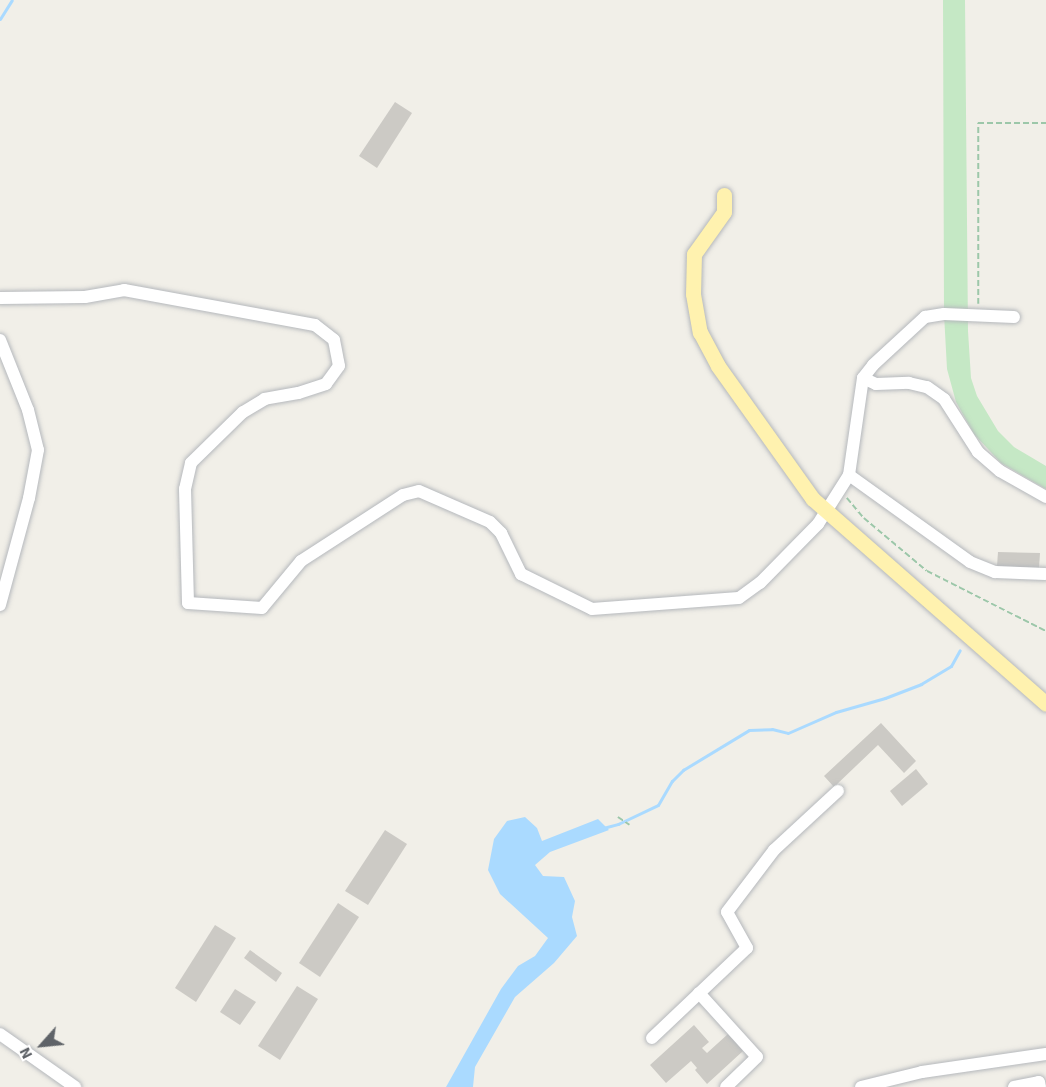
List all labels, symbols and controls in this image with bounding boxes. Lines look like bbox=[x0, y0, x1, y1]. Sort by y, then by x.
north arrow bbox=[12, 1015, 72, 1075]
text: N bbox=[14, 1043, 38, 1063]

